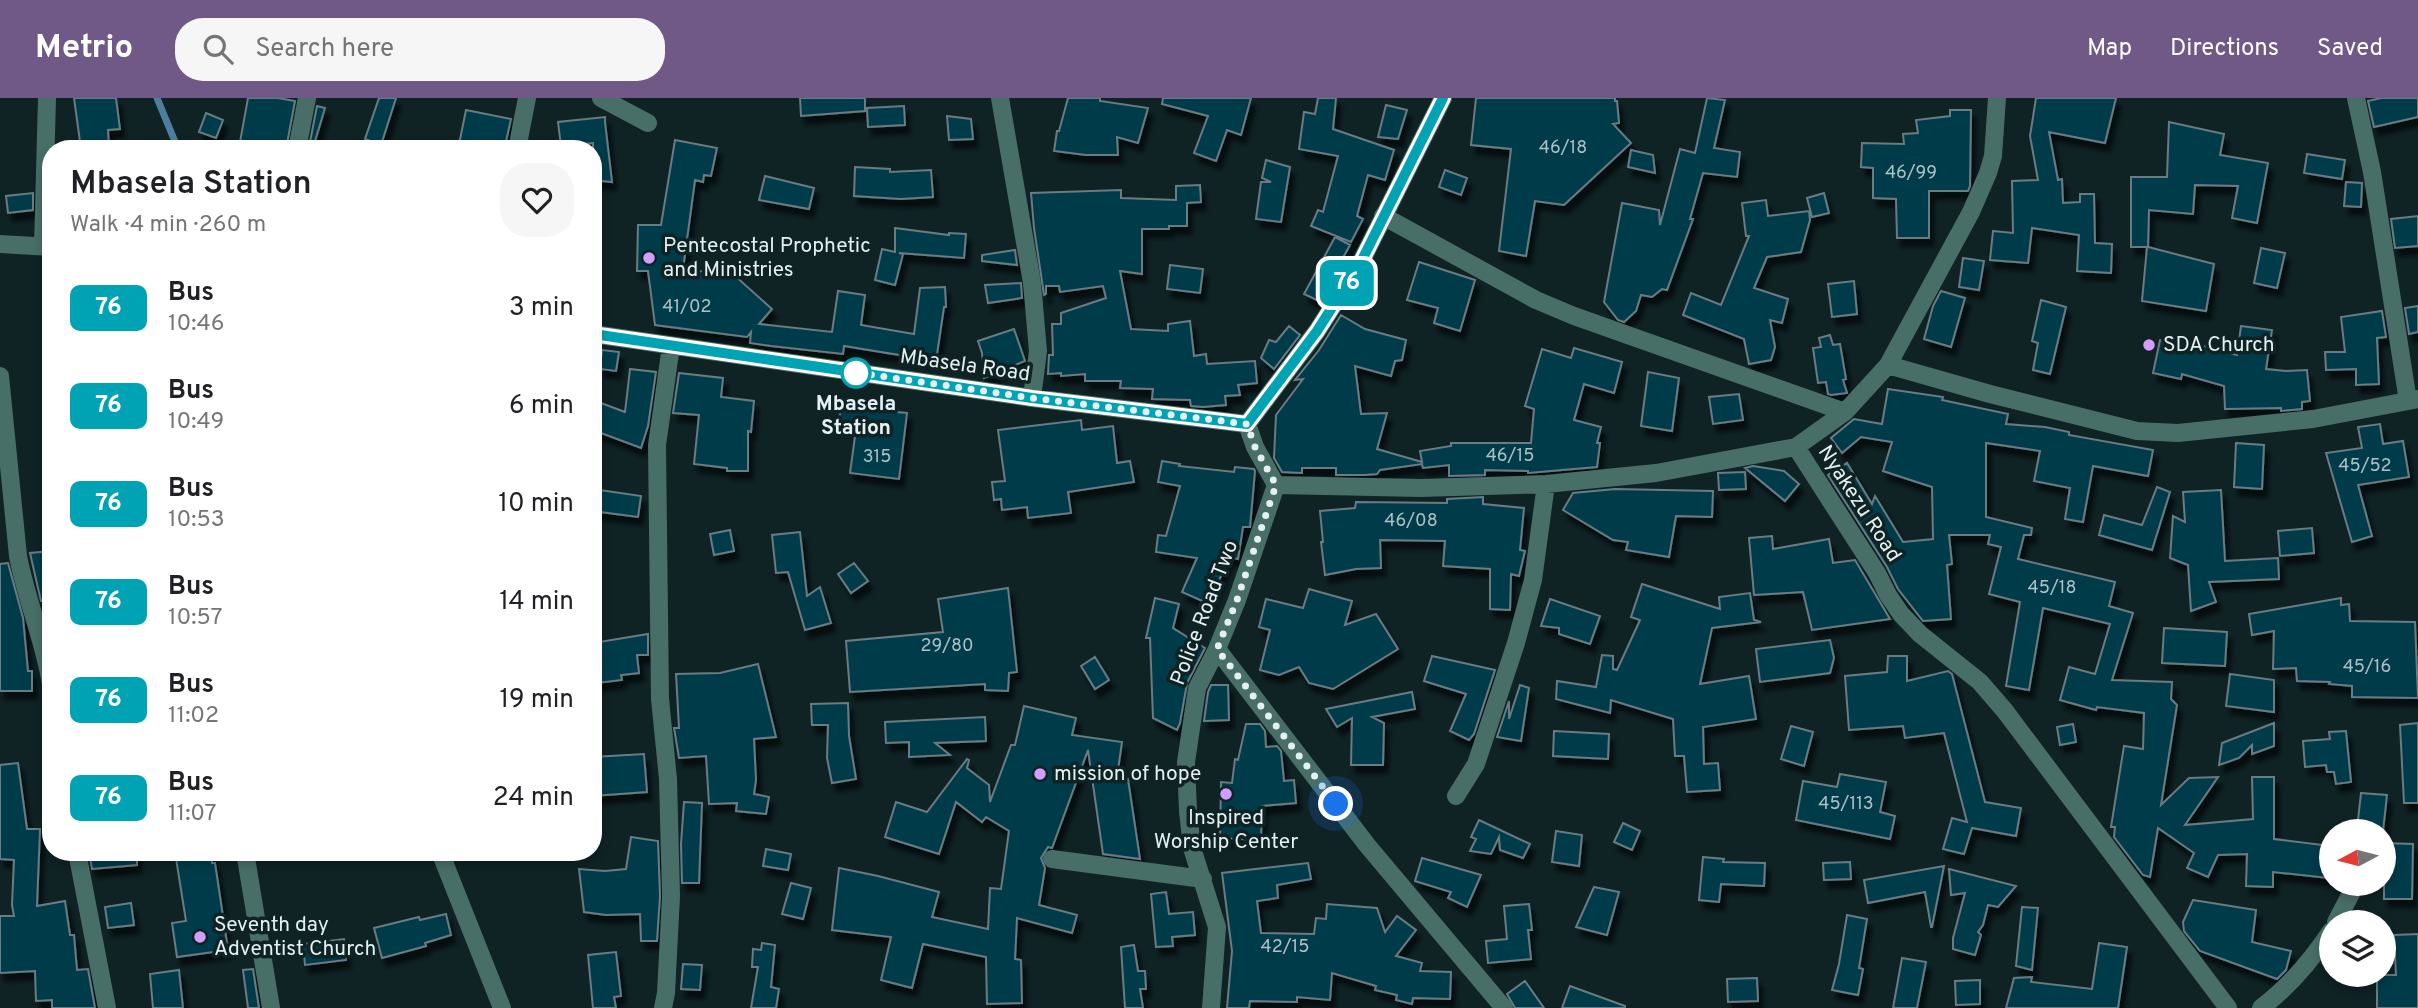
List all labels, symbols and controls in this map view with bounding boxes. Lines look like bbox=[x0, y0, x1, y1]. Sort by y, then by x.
search box bbox=[175, 18, 665, 81]
text: Metrio bbox=[35, 28, 133, 70]
icon: search bbox=[199, 30, 237, 68]
text: Search here bbox=[255, 33, 394, 66]
text: Map bbox=[2087, 34, 2132, 64]
text: Directions bbox=[2170, 34, 2279, 64]
text: Saved bbox=[2317, 34, 2383, 64]
house number: 46/18 bbox=[1539, 137, 1587, 160]
house number: 46/99 bbox=[1885, 162, 1937, 185]
button: heart bbox=[500, 163, 574, 237]
text: Mbasela Station bbox=[70, 164, 312, 206]
text: Walk · 4 min · 260 m bbox=[70, 211, 266, 240]
place label: Pentecostal Prophetic and Ministries bbox=[663, 233, 871, 284]
marker: Pentecostal Prophetic and Ministries bbox=[641, 250, 657, 266]
line badge: 76 bbox=[1316, 260, 1378, 306]
text: 76 bbox=[1334, 268, 1360, 298]
text: Bus bbox=[168, 277, 214, 310]
text: 3 min bbox=[509, 292, 574, 325]
text: 76 bbox=[95, 293, 122, 323]
house number: 41/02 bbox=[662, 296, 712, 319]
text: 10:46 bbox=[168, 310, 225, 339]
place label: SDA Church bbox=[2163, 332, 2275, 359]
marker: SDA Church bbox=[2141, 337, 2157, 353]
street label: Mbasela Road bbox=[898, 344, 1032, 388]
marker: Mbasela Station bbox=[841, 358, 871, 388]
text: Bus bbox=[168, 375, 214, 408]
text: 6 min bbox=[509, 390, 574, 423]
text: 76 bbox=[95, 391, 122, 421]
place label: Mbasela Station bbox=[816, 391, 896, 442]
text: 10:49 bbox=[168, 408, 224, 437]
street label: Nyakezu Road bbox=[1811, 440, 1907, 568]
house number: 46/15 bbox=[1486, 445, 1534, 468]
house number: 315 bbox=[863, 446, 891, 469]
house number: 45/52 bbox=[2338, 455, 2392, 478]
text: Bus bbox=[168, 473, 214, 506]
text: 10 min bbox=[498, 488, 574, 521]
text: 76 bbox=[95, 489, 122, 519]
text: 10:53 bbox=[168, 506, 225, 535]
house number: 46/08 bbox=[1384, 510, 1438, 533]
street label: Police Road Two bbox=[1165, 537, 1245, 689]
text: Bus bbox=[168, 571, 214, 604]
house number: 45/18 bbox=[2028, 577, 2076, 600]
text: 14 min bbox=[499, 586, 574, 619]
text: 76 bbox=[95, 587, 122, 617]
text: 10:57 bbox=[168, 604, 223, 633]
house number: 29/80 bbox=[921, 635, 973, 658]
house number: 45/16 bbox=[2343, 656, 2391, 679]
text: Bus bbox=[168, 669, 214, 702]
text: 19 min bbox=[499, 684, 574, 717]
text: 76 bbox=[95, 685, 122, 715]
text: 11:02 bbox=[168, 702, 219, 731]
place label: mission of hope bbox=[1054, 761, 1201, 788]
marker: mission of hope bbox=[1032, 766, 1048, 782]
text: Bus bbox=[168, 767, 214, 800]
text: 24 min bbox=[493, 782, 574, 815]
text: 76 bbox=[95, 783, 122, 813]
marker: Inspired Worship Center bbox=[1218, 786, 1234, 802]
your location bbox=[1318, 786, 1353, 821]
house number: 45/113 bbox=[1818, 793, 1874, 816]
text: 11:07 bbox=[168, 800, 216, 829]
place label: Inspired Worship Center bbox=[1154, 805, 1298, 856]
north arrow bbox=[2319, 819, 2396, 896]
map controls bbox=[2319, 819, 2396, 987]
button: layers bbox=[2319, 910, 2396, 987]
place label: Seventh day Adventist Church bbox=[214, 912, 376, 963]
marker: Seventh day Adventist Church bbox=[192, 929, 208, 945]
house number: 42/15 bbox=[1261, 936, 1309, 959]

